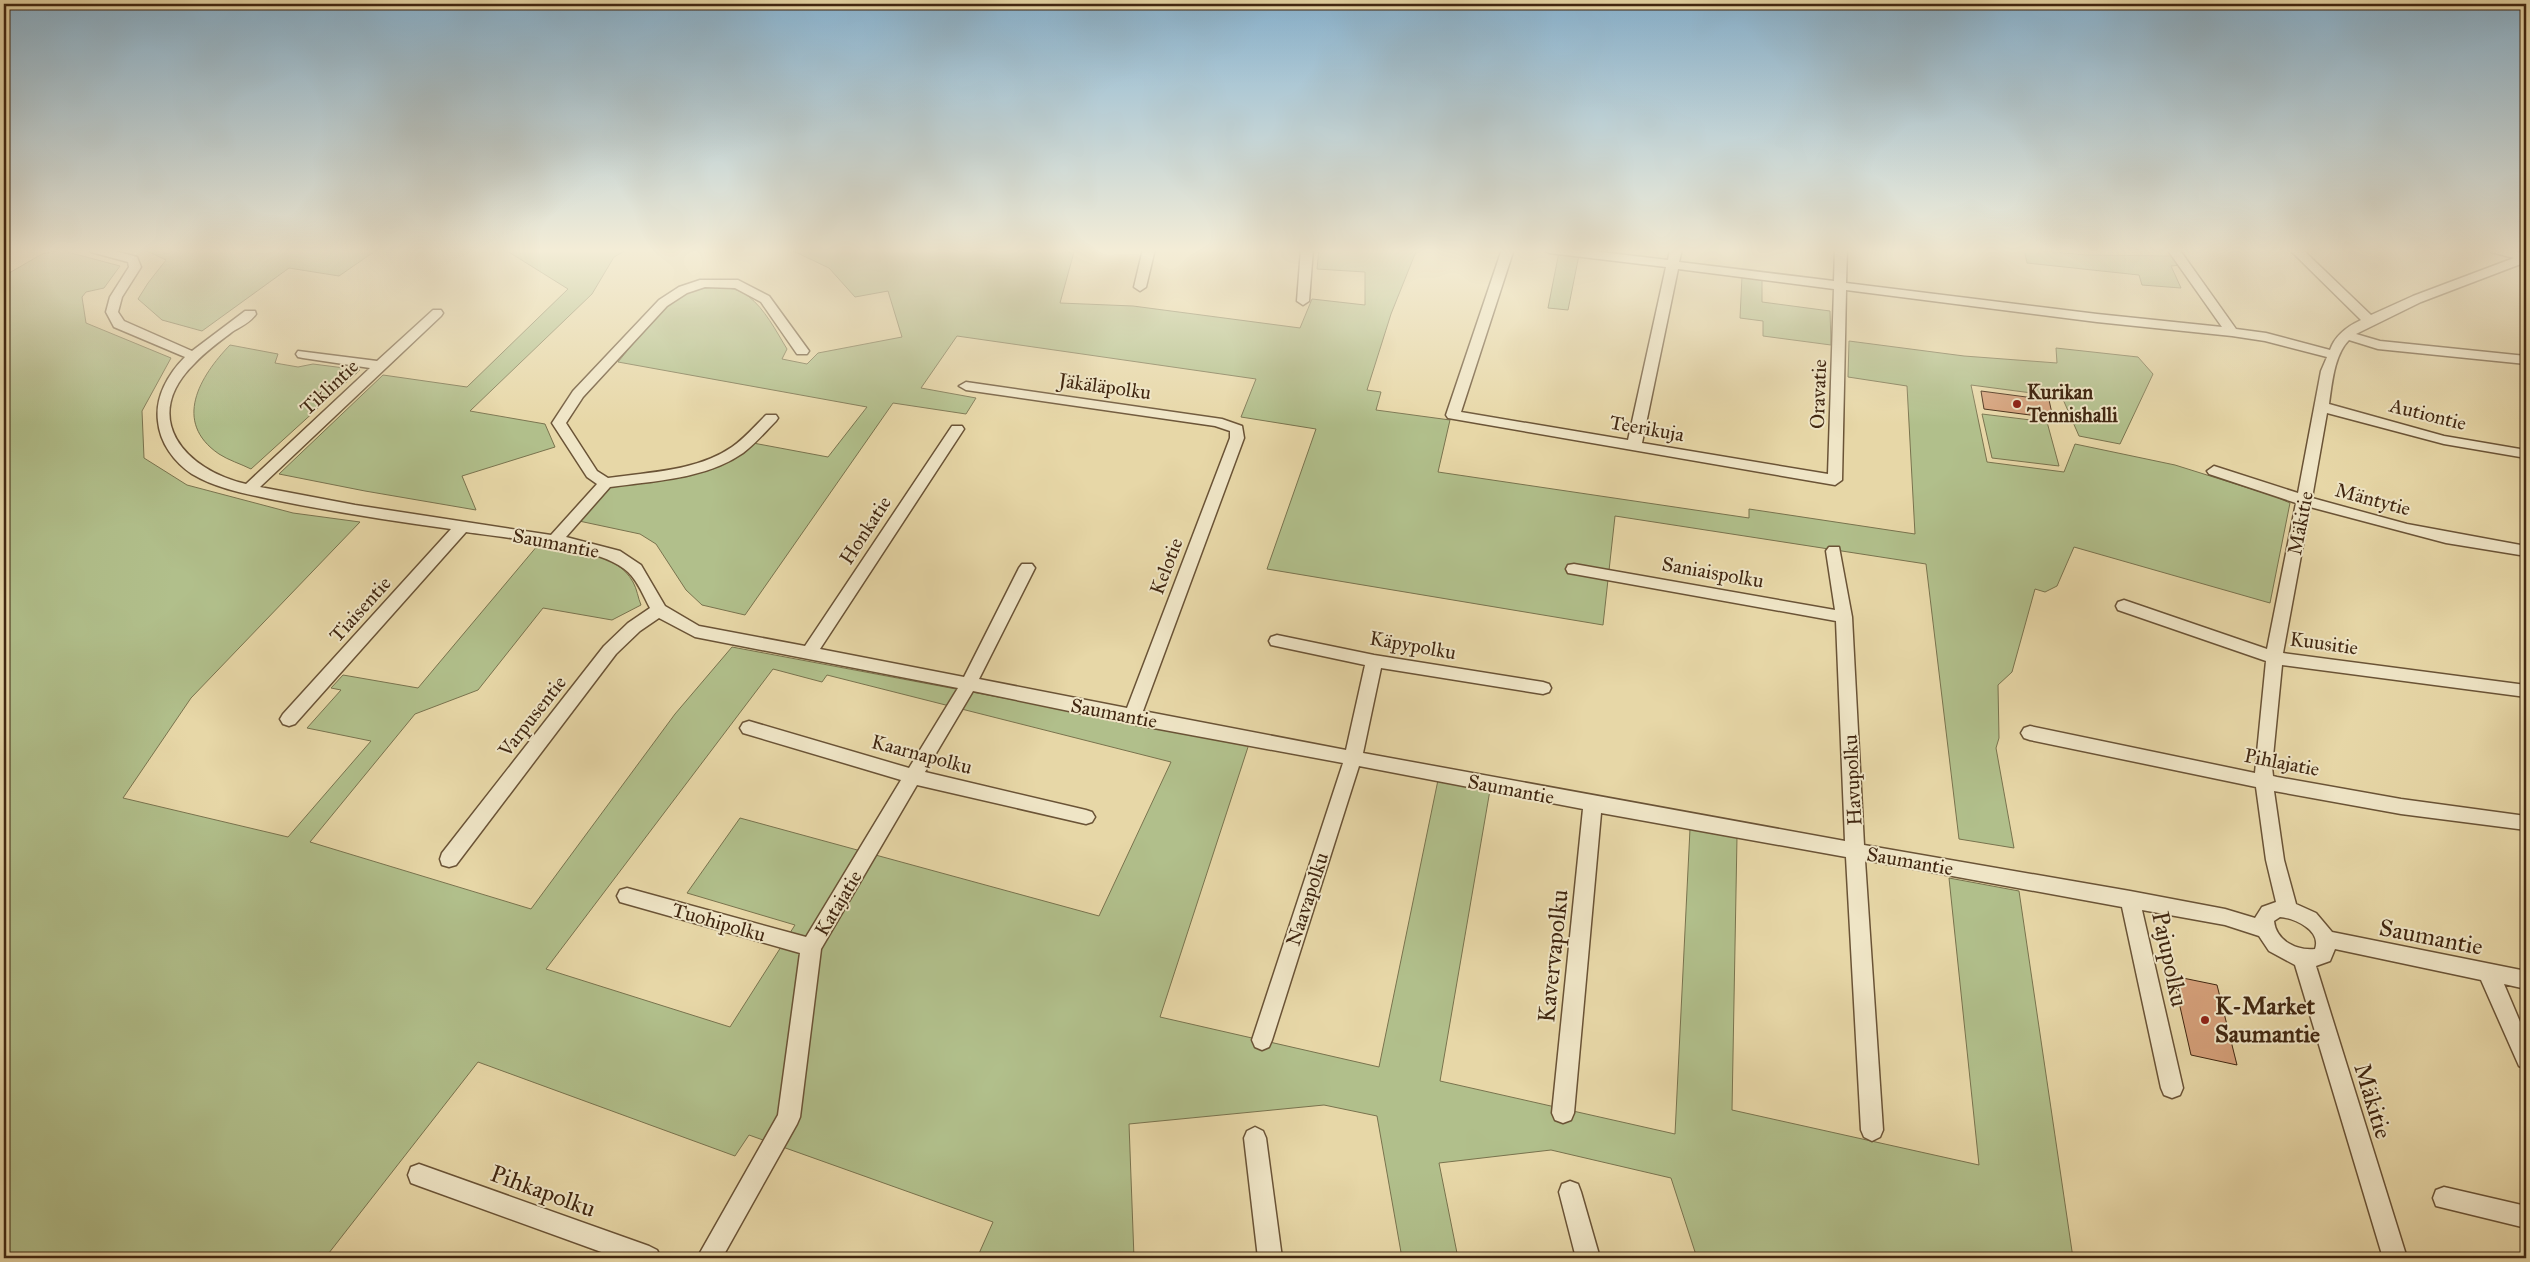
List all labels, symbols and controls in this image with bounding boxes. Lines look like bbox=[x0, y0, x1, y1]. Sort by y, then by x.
street label: Tiklintie bbox=[295, 354, 363, 420]
street label: Oravatie bbox=[1805, 359, 1831, 429]
street label: Jäkäläpolku bbox=[1055, 367, 1153, 405]
place label: Kurikan Tennishalli bbox=[2026, 380, 2118, 427]
street label: Autiontie bbox=[2386, 393, 2469, 435]
marker: Kurikan Tennishalli bbox=[2011, 398, 2023, 410]
street label: Teerikuja bbox=[1608, 410, 1687, 446]
street label: Mäntytie bbox=[2333, 477, 2413, 521]
street label: Mäkitie bbox=[2282, 489, 2318, 557]
street label: Honkatie bbox=[834, 491, 896, 569]
street label: Saumantie bbox=[511, 523, 601, 563]
street label: Kelotie bbox=[1144, 534, 1188, 598]
street label: Saniaispolku bbox=[1660, 551, 1766, 593]
street label: Tiaisentie bbox=[324, 571, 396, 647]
street label: Käpypolku bbox=[1368, 626, 1458, 664]
street label: Kuusitie bbox=[2288, 626, 2360, 660]
street label: Varpusentie bbox=[492, 671, 571, 762]
street label: Saumantie bbox=[1069, 693, 1159, 733]
street label: Kaarnapolku bbox=[869, 729, 975, 779]
street label: Havupolku bbox=[1838, 733, 1866, 826]
street label: Pihlajatie bbox=[2242, 743, 2322, 781]
street label: Saumantie bbox=[1466, 769, 1556, 809]
street label: Saumantie bbox=[1865, 842, 1955, 880]
street label: Naavapolku bbox=[1281, 849, 1333, 949]
street label: Katajatie bbox=[809, 866, 867, 940]
street label: Kavervapolku bbox=[1531, 888, 1575, 1024]
street label: Tuohipolku bbox=[669, 897, 769, 947]
street label: Pajupolku bbox=[2145, 909, 2195, 1010]
street label: Saumantie bbox=[2377, 912, 2485, 962]
place label: K-Market Saumantie bbox=[2215, 991, 2320, 1049]
marker: K-Market Saumantie bbox=[2199, 1014, 2211, 1026]
street label: Mäkitie bbox=[2347, 1060, 2399, 1142]
street label: Pihkapolku bbox=[486, 1158, 600, 1224]

